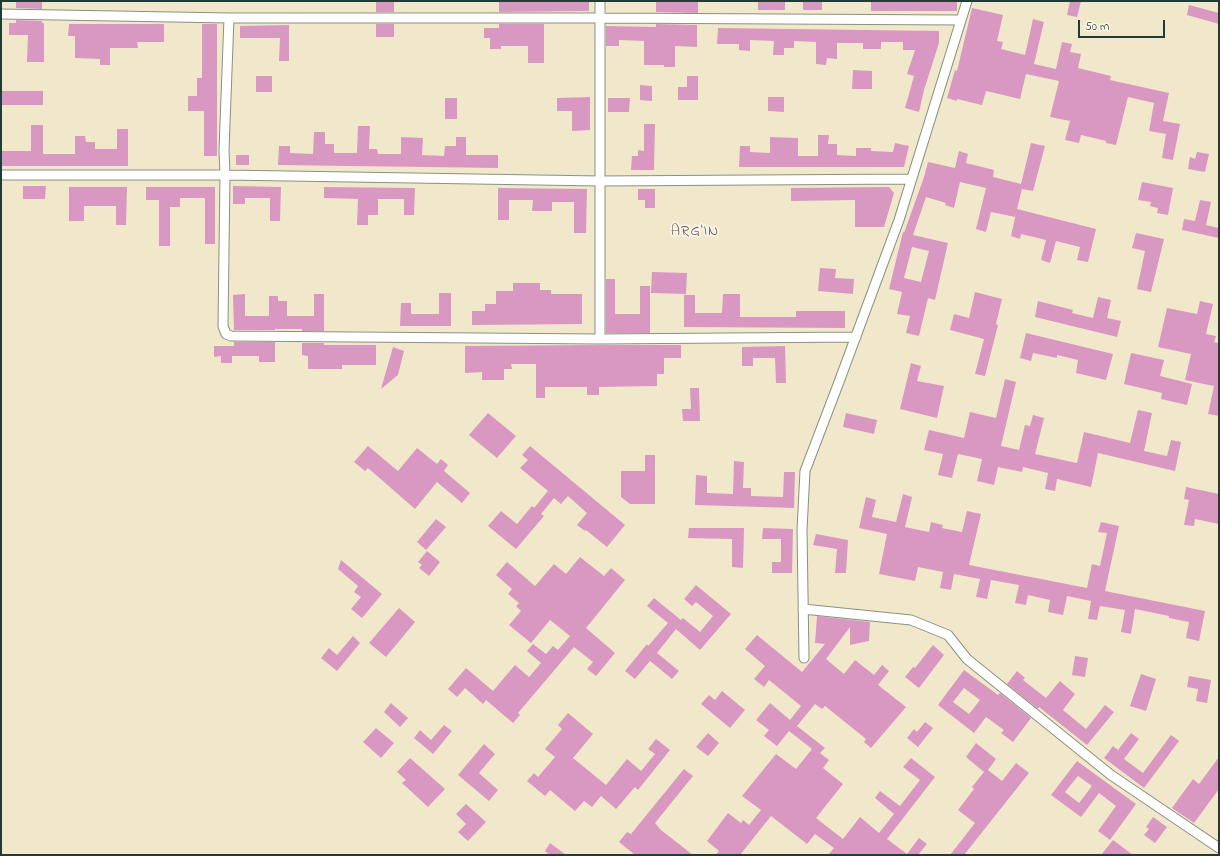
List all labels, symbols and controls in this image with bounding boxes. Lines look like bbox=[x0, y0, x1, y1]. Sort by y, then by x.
scale bar bbox=[1080, 12, 1167, 38]
text: 50 m bbox=[1085, 18, 1109, 36]
district label: ARG'IN bbox=[671, 224, 719, 242]

